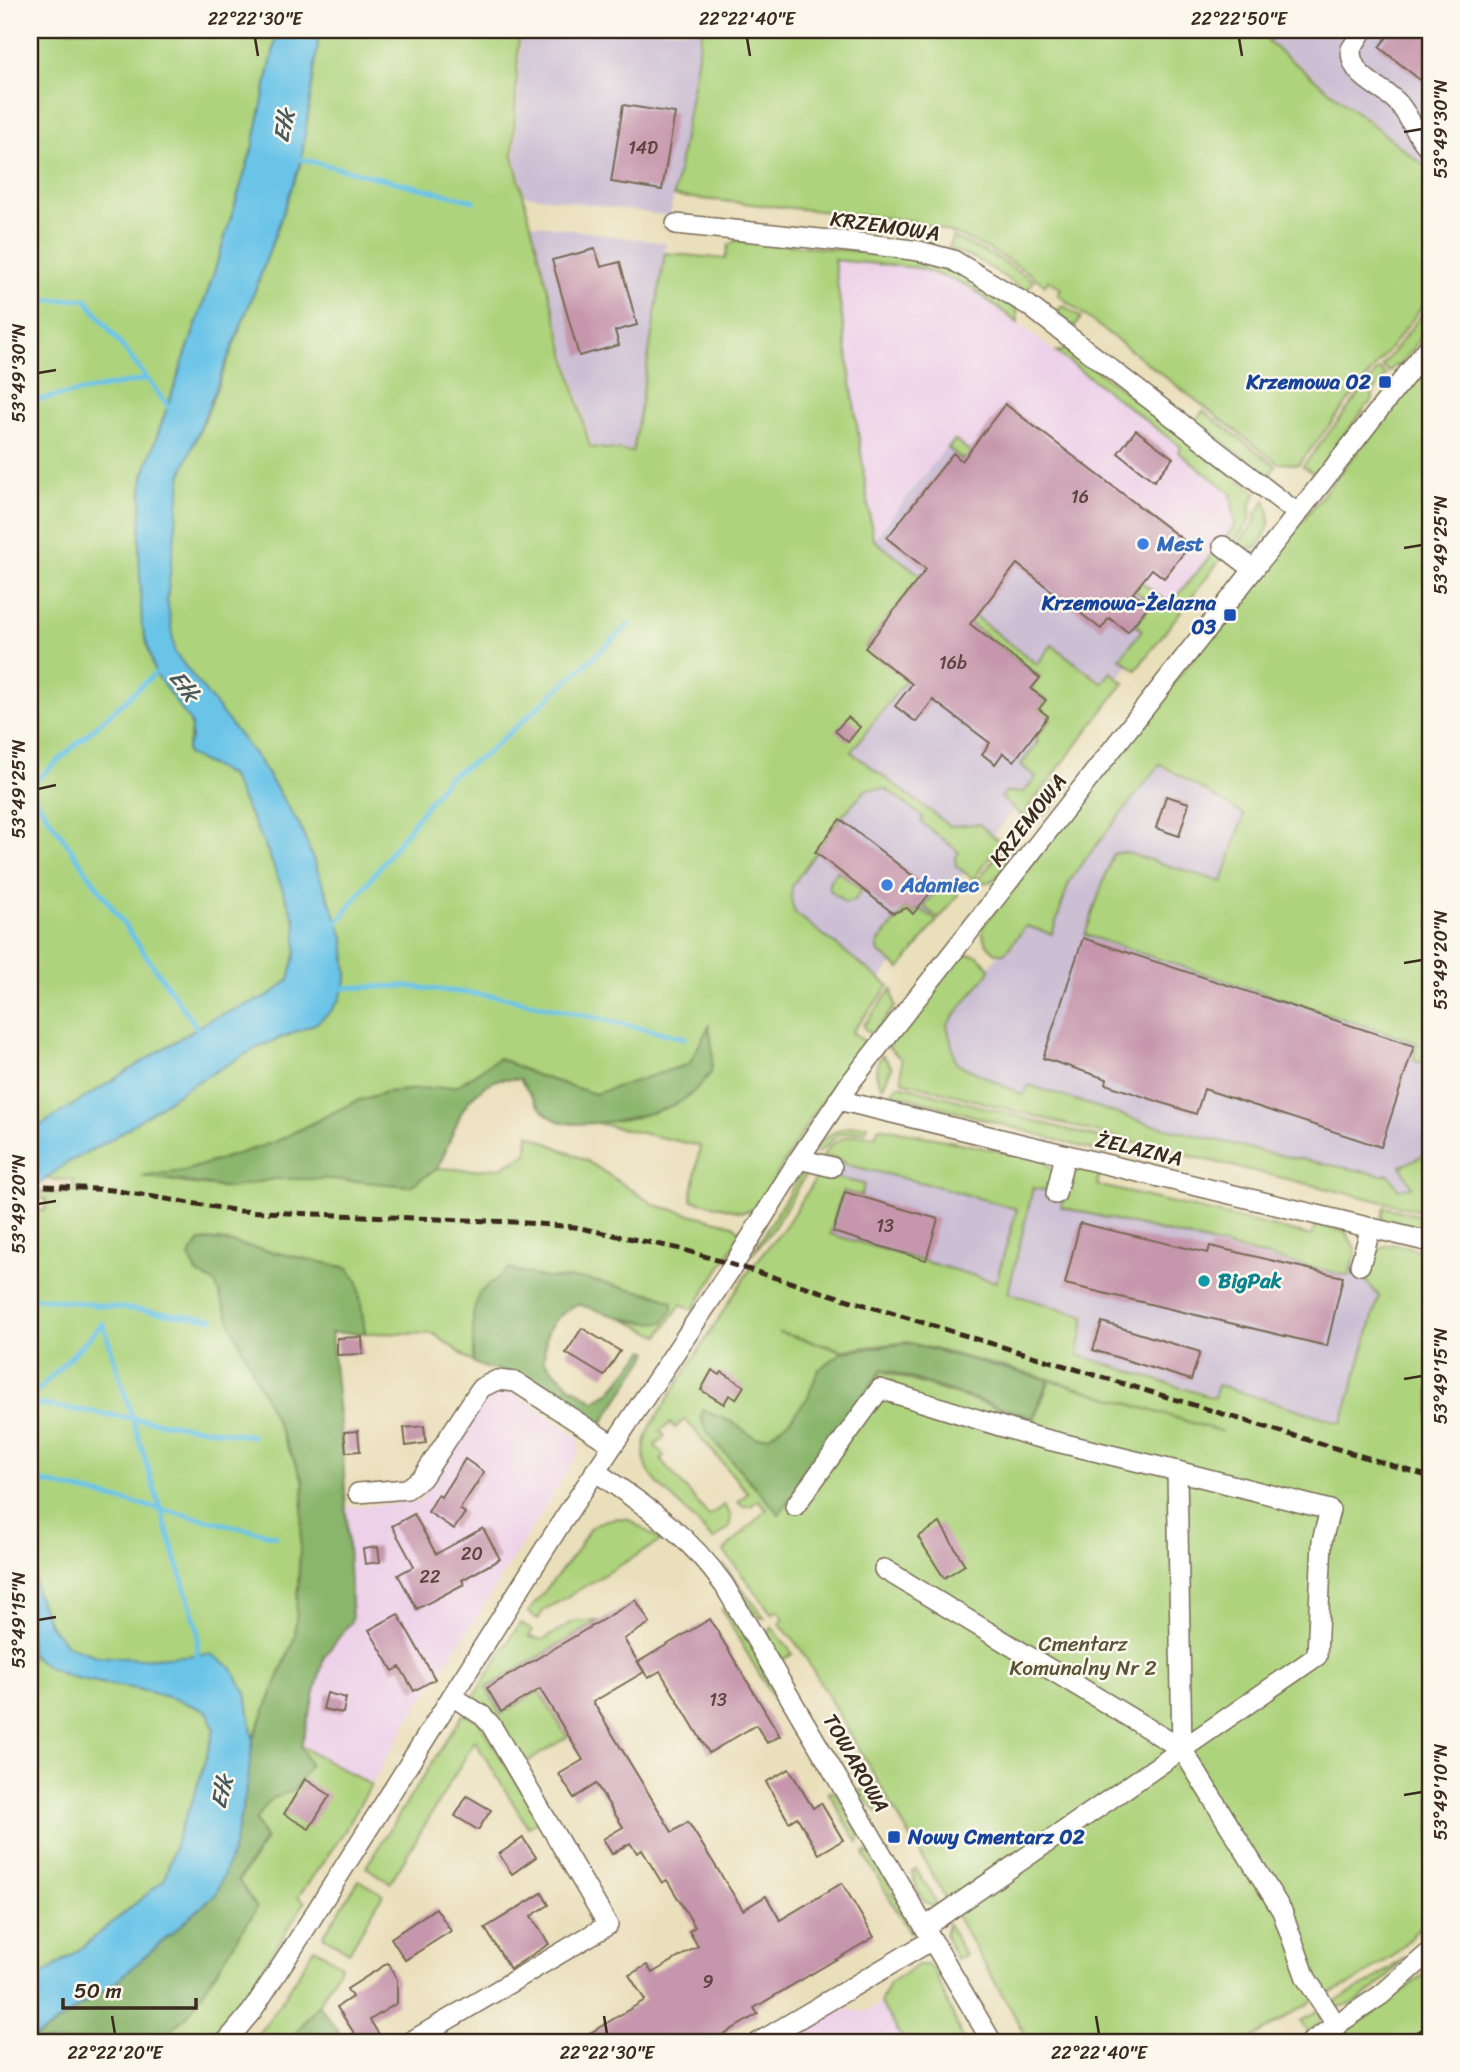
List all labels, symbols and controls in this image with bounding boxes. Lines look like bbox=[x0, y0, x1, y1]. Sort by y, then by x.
text: 22°22'30"E bbox=[208, 3, 303, 35]
text: 22°22'40"E bbox=[699, 3, 796, 35]
text: 22°22'50"E bbox=[1191, 3, 1288, 35]
text: 53°49'30"N bbox=[1425, 79, 1457, 178]
water label: Ełk bbox=[260, 103, 308, 146]
house number: 14D bbox=[628, 132, 658, 164]
street label: KRZEMOWA bbox=[828, 200, 942, 252]
text: 53°49'30"N bbox=[3, 323, 35, 422]
place label: Krzemowa 02 bbox=[1245, 363, 1371, 401]
marker: Krzemowa 02 bbox=[1377, 374, 1393, 390]
house number: 16 bbox=[1071, 481, 1089, 513]
text: 53°49'25"N bbox=[1425, 495, 1457, 594]
place label: Mest bbox=[1156, 525, 1205, 563]
marker: Mest bbox=[1135, 536, 1151, 552]
place label: Krzemowa-Żelazna 03 bbox=[1041, 584, 1216, 646]
marker: Krzemowa-Żelazna 03 bbox=[1222, 607, 1238, 623]
house number: 16b bbox=[939, 647, 967, 679]
water label: Ełk bbox=[158, 661, 212, 714]
text: 53°49'25"N bbox=[3, 739, 35, 838]
street label: KRZEMOWA bbox=[979, 765, 1077, 875]
place label: Adamiec bbox=[900, 866, 979, 904]
marker: Adamiec bbox=[879, 877, 895, 893]
text: 53°49'20"N bbox=[1425, 910, 1457, 1010]
street label: ŻELAZNA bbox=[1092, 1121, 1186, 1177]
text: 53°49'20"N bbox=[3, 1154, 35, 1254]
house number: 13 bbox=[876, 1210, 894, 1242]
place label: BigPak bbox=[1218, 1262, 1283, 1300]
marker: BigPak bbox=[1196, 1273, 1212, 1289]
text: 53°49'15"N bbox=[1425, 1327, 1457, 1424]
house number: 20 bbox=[461, 1538, 483, 1570]
house number: 22 bbox=[420, 1561, 440, 1593]
text: 53°49'15"N bbox=[3, 1571, 35, 1668]
park label: Cmentarz Komunalny Nr 2 bbox=[1009, 1625, 1157, 1687]
house number: 13 bbox=[709, 1684, 727, 1716]
street label: TOWAROWA bbox=[812, 1706, 900, 1820]
text: 53°49'10"N bbox=[1425, 1743, 1457, 1840]
water label: Ełk bbox=[198, 1768, 247, 1813]
place label: Nowy Cmentarz 02 bbox=[907, 1818, 1085, 1856]
marker: Nowy Cmentarz 02 bbox=[886, 1829, 902, 1845]
house number: 9 bbox=[702, 1966, 714, 1998]
scale bar bbox=[63, 1967, 196, 2011]
text: 50 m bbox=[74, 1972, 122, 2010]
text: 22°22'20"E bbox=[67, 2037, 164, 2069]
text: 22°22'30"E bbox=[560, 2037, 655, 2069]
text: 22°22'40"E bbox=[1051, 2037, 1148, 2069]

